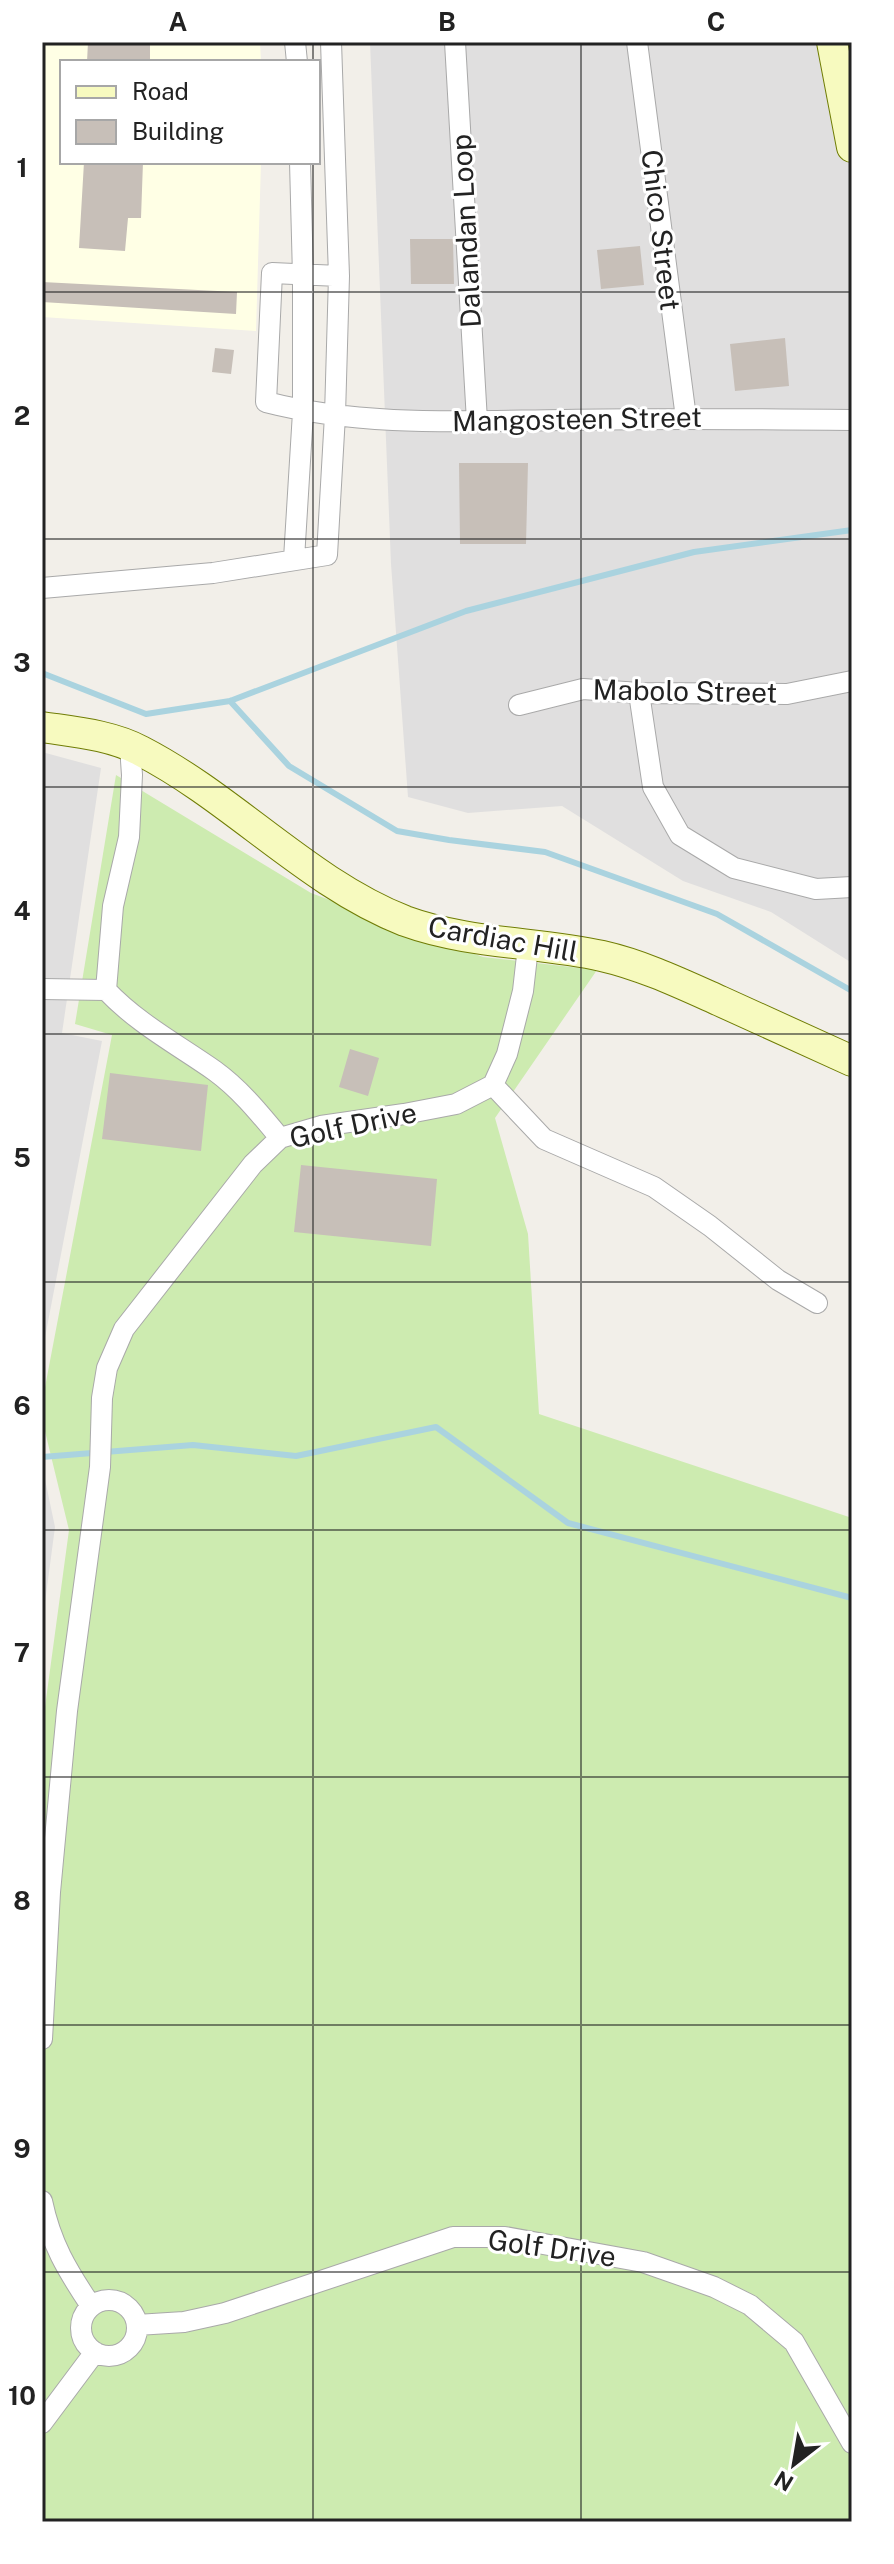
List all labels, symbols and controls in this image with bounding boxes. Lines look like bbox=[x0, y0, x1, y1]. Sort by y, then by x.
text: A bbox=[169, 6, 188, 37]
text: B bbox=[438, 6, 456, 37]
text: C bbox=[707, 6, 725, 37]
legend bbox=[60, 60, 320, 164]
text: Road bbox=[132, 77, 189, 105]
text: Building bbox=[132, 117, 224, 145]
street label: Dalandan Loop bbox=[444, 133, 487, 329]
street label: Chico Street bbox=[635, 148, 688, 312]
text: 1 bbox=[16, 152, 28, 183]
text: 2 bbox=[14, 400, 30, 431]
street label: Mangosteen Street bbox=[452, 400, 702, 437]
text: 3 bbox=[13, 647, 31, 678]
street label: Mabolo Street bbox=[592, 672, 778, 709]
text: 4 bbox=[13, 895, 31, 926]
street label: Cardiac Hill bbox=[426, 909, 581, 968]
street label: Golf Drive bbox=[286, 1095, 419, 1154]
text: 5 bbox=[13, 1142, 31, 1173]
text: 6 bbox=[13, 1390, 31, 1421]
text: 7 bbox=[14, 1637, 30, 1668]
text: 8 bbox=[13, 1885, 31, 1916]
text: 9 bbox=[13, 2133, 31, 2164]
street label: Golf Drive bbox=[486, 2222, 618, 2273]
text: 10 bbox=[8, 2380, 36, 2411]
north arrow bbox=[754, 2424, 834, 2504]
text: N bbox=[770, 2466, 798, 2497]

